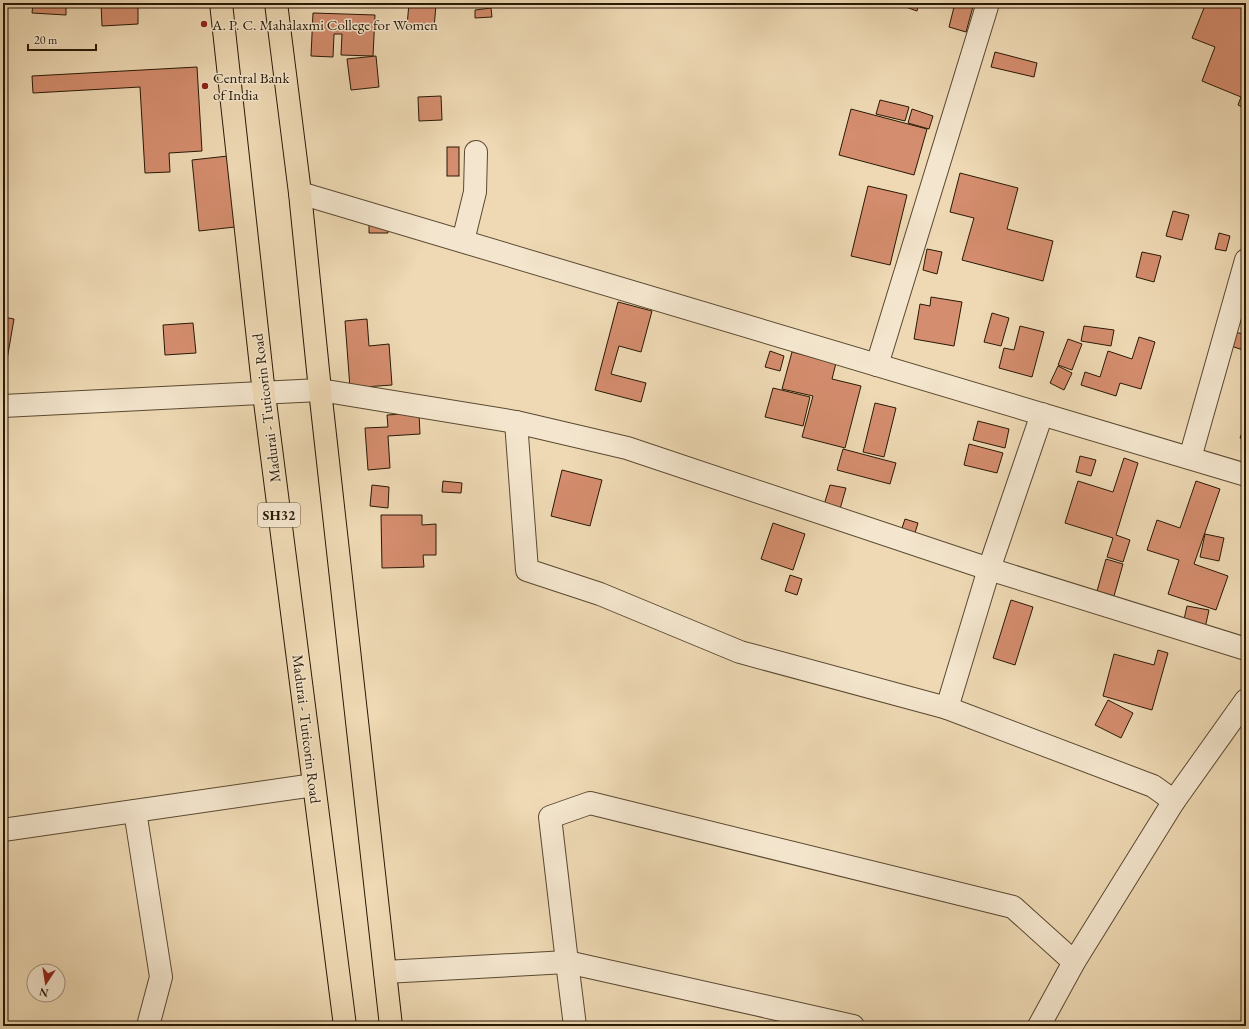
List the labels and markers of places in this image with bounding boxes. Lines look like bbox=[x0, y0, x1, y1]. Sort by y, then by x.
place label: A. P. C. Mahalaxmi College for Women bbox=[211, 15, 438, 34]
marker: A. P. C. Mahalaxmi College for Women bbox=[199, 19, 209, 29]
place label: Central Bank of India bbox=[213, 68, 290, 104]
marker: Central Bank of India bbox=[200, 81, 210, 91]

